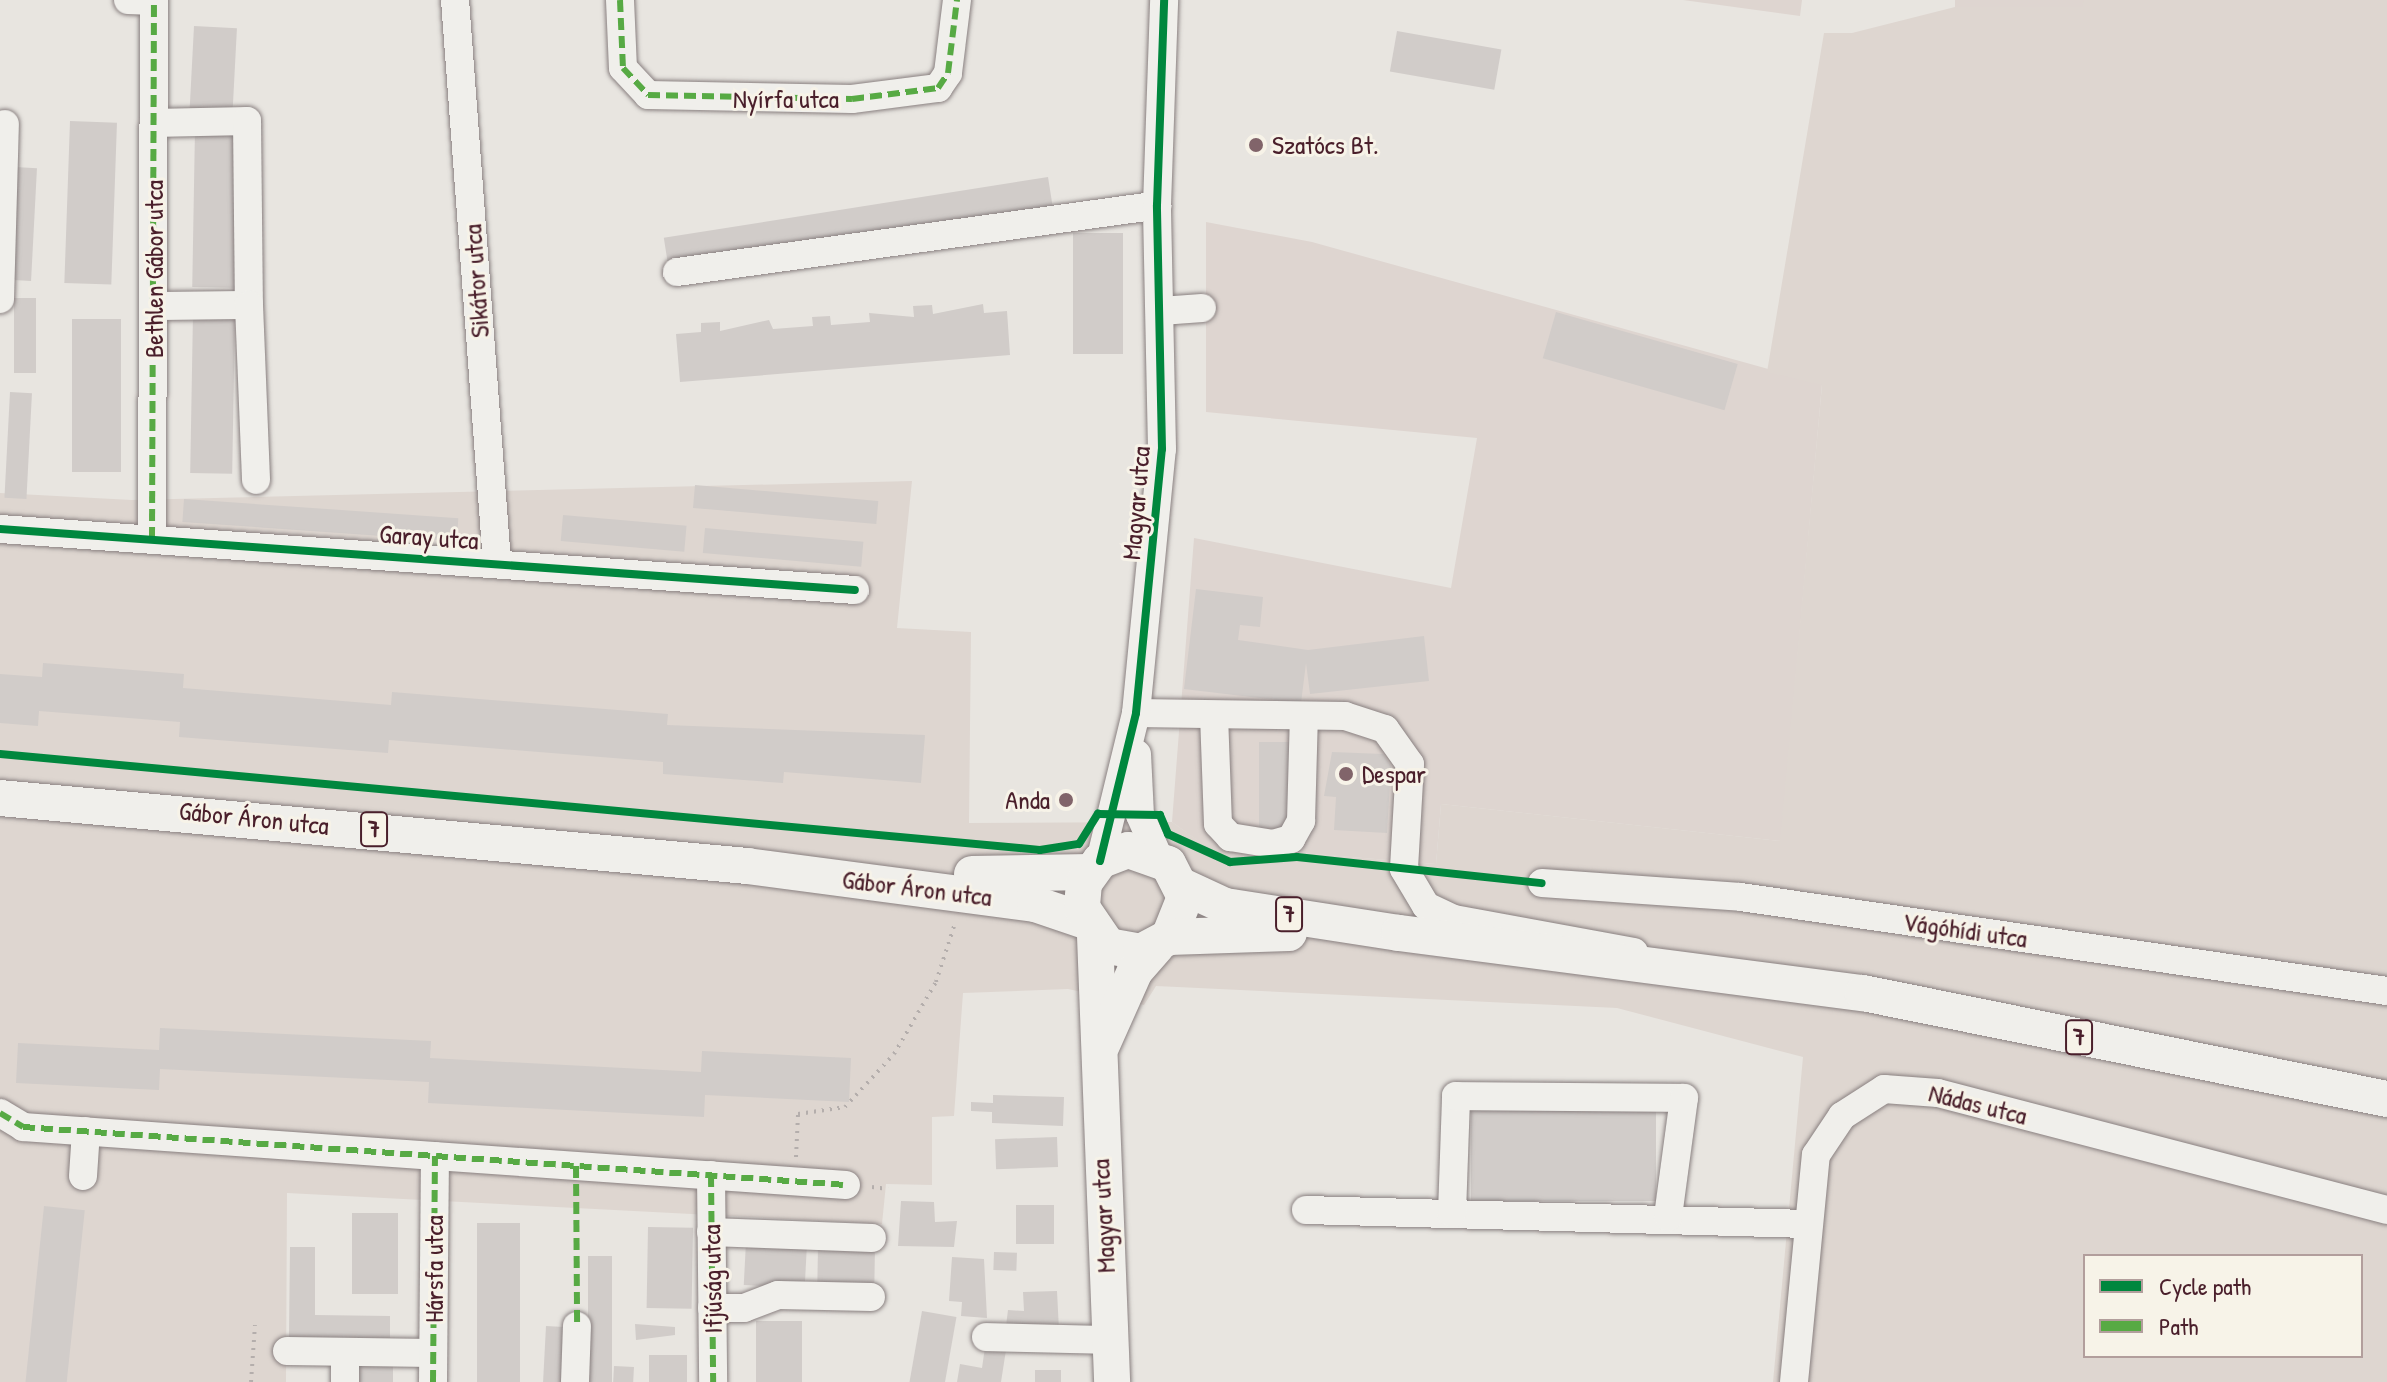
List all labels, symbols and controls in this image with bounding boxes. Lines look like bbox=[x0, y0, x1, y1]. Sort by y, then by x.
street label: Nyírfa utca bbox=[733, 83, 839, 115]
place label: Szatócs Bt. bbox=[1272, 129, 1378, 161]
marker: Szatócs Bt. bbox=[1247, 136, 1265, 154]
street label: Bethlen Gábor utca bbox=[138, 180, 170, 358]
street label: Sikátor utca bbox=[456, 223, 496, 339]
street label: Magyar utca bbox=[1115, 445, 1157, 561]
street label: Garay utca bbox=[378, 518, 480, 556]
place label: Despar bbox=[1362, 758, 1426, 790]
marker: Despar bbox=[1337, 765, 1355, 783]
place label: Anda bbox=[1005, 784, 1050, 816]
marker: Anda bbox=[1057, 791, 1075, 809]
street label: Gábor Áron utca bbox=[178, 795, 330, 841]
road number: 7 bbox=[360, 809, 388, 849]
street label: Gábor Áron utca bbox=[840, 863, 994, 913]
road number: 7 bbox=[1275, 894, 1303, 934]
street label: Vágóhídi utca bbox=[1901, 906, 2029, 954]
road number: 7 bbox=[2065, 1017, 2093, 1057]
street label: Nádas utca bbox=[1926, 1077, 2030, 1131]
street label: Magyar utca bbox=[1084, 1158, 1122, 1274]
street label: Hársfa utca bbox=[418, 1215, 450, 1323]
street label: Ifjúság utca bbox=[695, 1224, 729, 1334]
legend bbox=[2083, 1254, 2363, 1358]
text: Cycle path bbox=[2159, 1270, 2251, 1302]
text: Path bbox=[2159, 1310, 2198, 1342]

